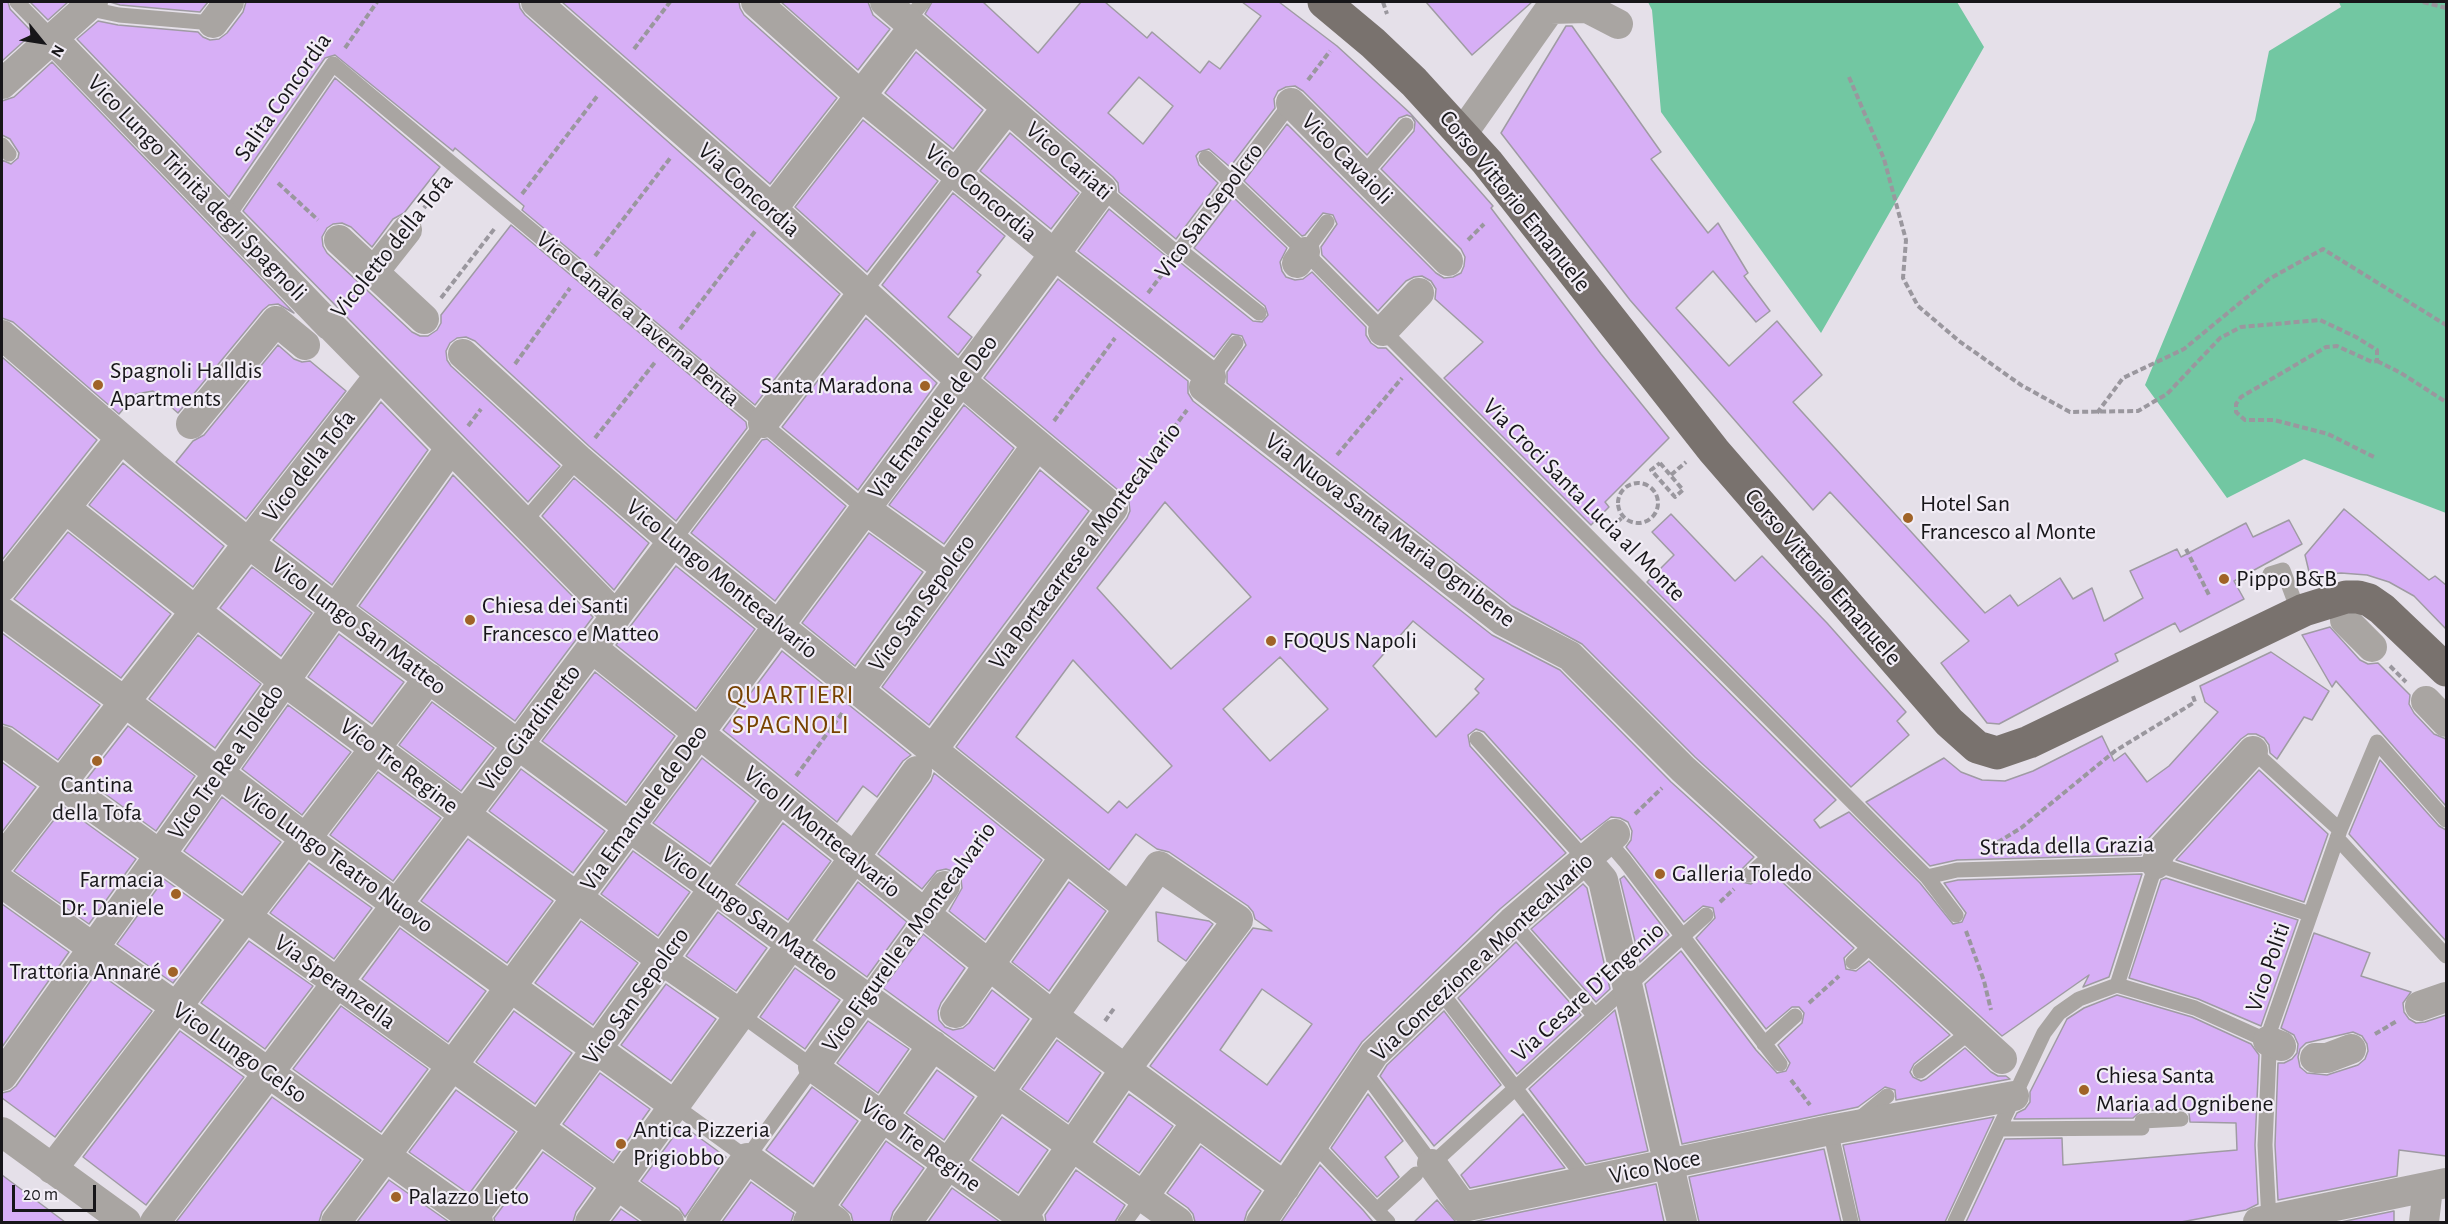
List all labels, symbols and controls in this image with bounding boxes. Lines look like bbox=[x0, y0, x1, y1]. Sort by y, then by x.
north arrow bbox=[12, 12, 72, 72]
street label: Salita Concordia bbox=[228, 27, 338, 167]
text: N bbox=[48, 42, 67, 60]
street label: Vico Lungo Trinità degli Spagnoli bbox=[81, 69, 313, 307]
street label: Corso Vittorio Emanuele bbox=[1433, 104, 1597, 298]
street label: Vico Cavaioli bbox=[1295, 107, 1399, 211]
street label: Vico Cariati bbox=[1020, 115, 1118, 207]
street label: Via Concordia bbox=[692, 136, 806, 244]
street label: Vico San Sepolcro bbox=[1149, 137, 1269, 285]
street label: Vico Concordia bbox=[919, 138, 1043, 248]
street label: Vicoletto della Tofa bbox=[325, 168, 459, 324]
street label: Vico Canale a Taverna Penta bbox=[530, 225, 746, 413]
street label: Via Emanuele de Deo bbox=[862, 329, 1004, 505]
place label: Spagnoli Halldis Apartments bbox=[110, 357, 262, 413]
place label: Santa Maradona bbox=[761, 372, 913, 400]
marker: Spagnoli Halldis Apartments bbox=[91, 378, 105, 392]
marker: Santa Maradona bbox=[918, 379, 932, 393]
street label: Via Croci Santa Lucia al Monte bbox=[1476, 392, 1692, 608]
street label: Vico della Tofa bbox=[256, 404, 362, 528]
street label: Via Portacarrese a Montecalvario bbox=[983, 417, 1187, 675]
street label: Via Nuova Santa Maria Ognibene bbox=[1259, 426, 1521, 634]
street label: Corso Vittorio Emanuele bbox=[1738, 483, 1908, 671]
place label: Hotel San Francesco al Monte bbox=[1920, 490, 2096, 546]
street label: Vico Lungo Montecalvario bbox=[620, 493, 824, 665]
marker: Hotel San Francesco al Monte bbox=[1901, 511, 1915, 525]
street label: Vico San Sepolcro bbox=[863, 529, 981, 677]
street label: Vico Lungo San Matteo bbox=[266, 551, 452, 701]
place label: Pippo B&B bbox=[2236, 565, 2337, 593]
marker: Pippo B&B bbox=[2217, 572, 2231, 586]
place label: Chiesa dei Santi Francesco e Matteo bbox=[482, 592, 659, 648]
marker: Chiesa dei Santi Francesco e Matteo bbox=[463, 613, 477, 627]
place label: FOQUS Napoli bbox=[1283, 627, 1417, 655]
marker: FOQUS Napoli bbox=[1264, 634, 1278, 648]
street label: Vico Giardinetto bbox=[473, 659, 587, 797]
street label: Vico Tre Re a Toledo bbox=[162, 679, 290, 845]
district label: QUARTIERI SPAGNOLI bbox=[727, 679, 855, 740]
street label: Vico Tre Regine bbox=[334, 712, 464, 820]
street label: Via Emanuele de Deo bbox=[574, 719, 714, 897]
marker: Cantina della Tofa bbox=[90, 754, 104, 768]
street label: Vico II Montecalvario bbox=[738, 760, 906, 904]
place label: Cantina della Tofa bbox=[52, 771, 142, 827]
street label: Vico Lungo Teatro Nuovo bbox=[235, 780, 439, 940]
street label: Vico Figurelle a Montecalvario bbox=[816, 816, 1002, 1058]
street label: Strada della Grazia bbox=[1979, 830, 2155, 862]
street label: Vico Lungo San Matteo bbox=[656, 840, 844, 988]
street label: Via Concezione a Montecalvario bbox=[1365, 847, 1599, 1067]
place label: Galleria Toledo bbox=[1672, 860, 1812, 888]
place label: Farmacia Dr. Daniele bbox=[61, 866, 164, 922]
marker: Galleria Toledo bbox=[1653, 867, 1667, 881]
marker: Farmacia Dr. Daniele bbox=[169, 887, 183, 901]
street label: Via Cesare D'Engenio bbox=[1506, 916, 1670, 1068]
street label: Vico Politi bbox=[2239, 918, 2297, 1016]
street label: Vico San Sepolcro bbox=[577, 922, 695, 1070]
street label: Via Speranzella bbox=[269, 928, 401, 1036]
place label: Trattoria Annaré bbox=[9, 958, 161, 986]
marker: Trattoria Annaré bbox=[166, 965, 180, 979]
street label: Vico Lungo Gelso bbox=[167, 996, 313, 1110]
place label: Chiesa Santa Maria ad Ognibene bbox=[2096, 1062, 2274, 1118]
marker: Chiesa Santa Maria ad Ognibene bbox=[2077, 1083, 2091, 1097]
street label: Vico Tre Regine bbox=[855, 1092, 987, 1198]
place label: Antica Pizzeria Prigiobbo bbox=[633, 1116, 770, 1172]
marker: Antica Pizzeria Prigiobbo bbox=[614, 1137, 628, 1151]
street label: Vico Noce bbox=[1607, 1143, 1703, 1191]
scale bar bbox=[15, 1173, 99, 1211]
place label: Palazzo Lieto bbox=[408, 1183, 529, 1211]
text: 20 m bbox=[23, 1186, 58, 1204]
marker: Palazzo Lieto bbox=[389, 1190, 403, 1204]

